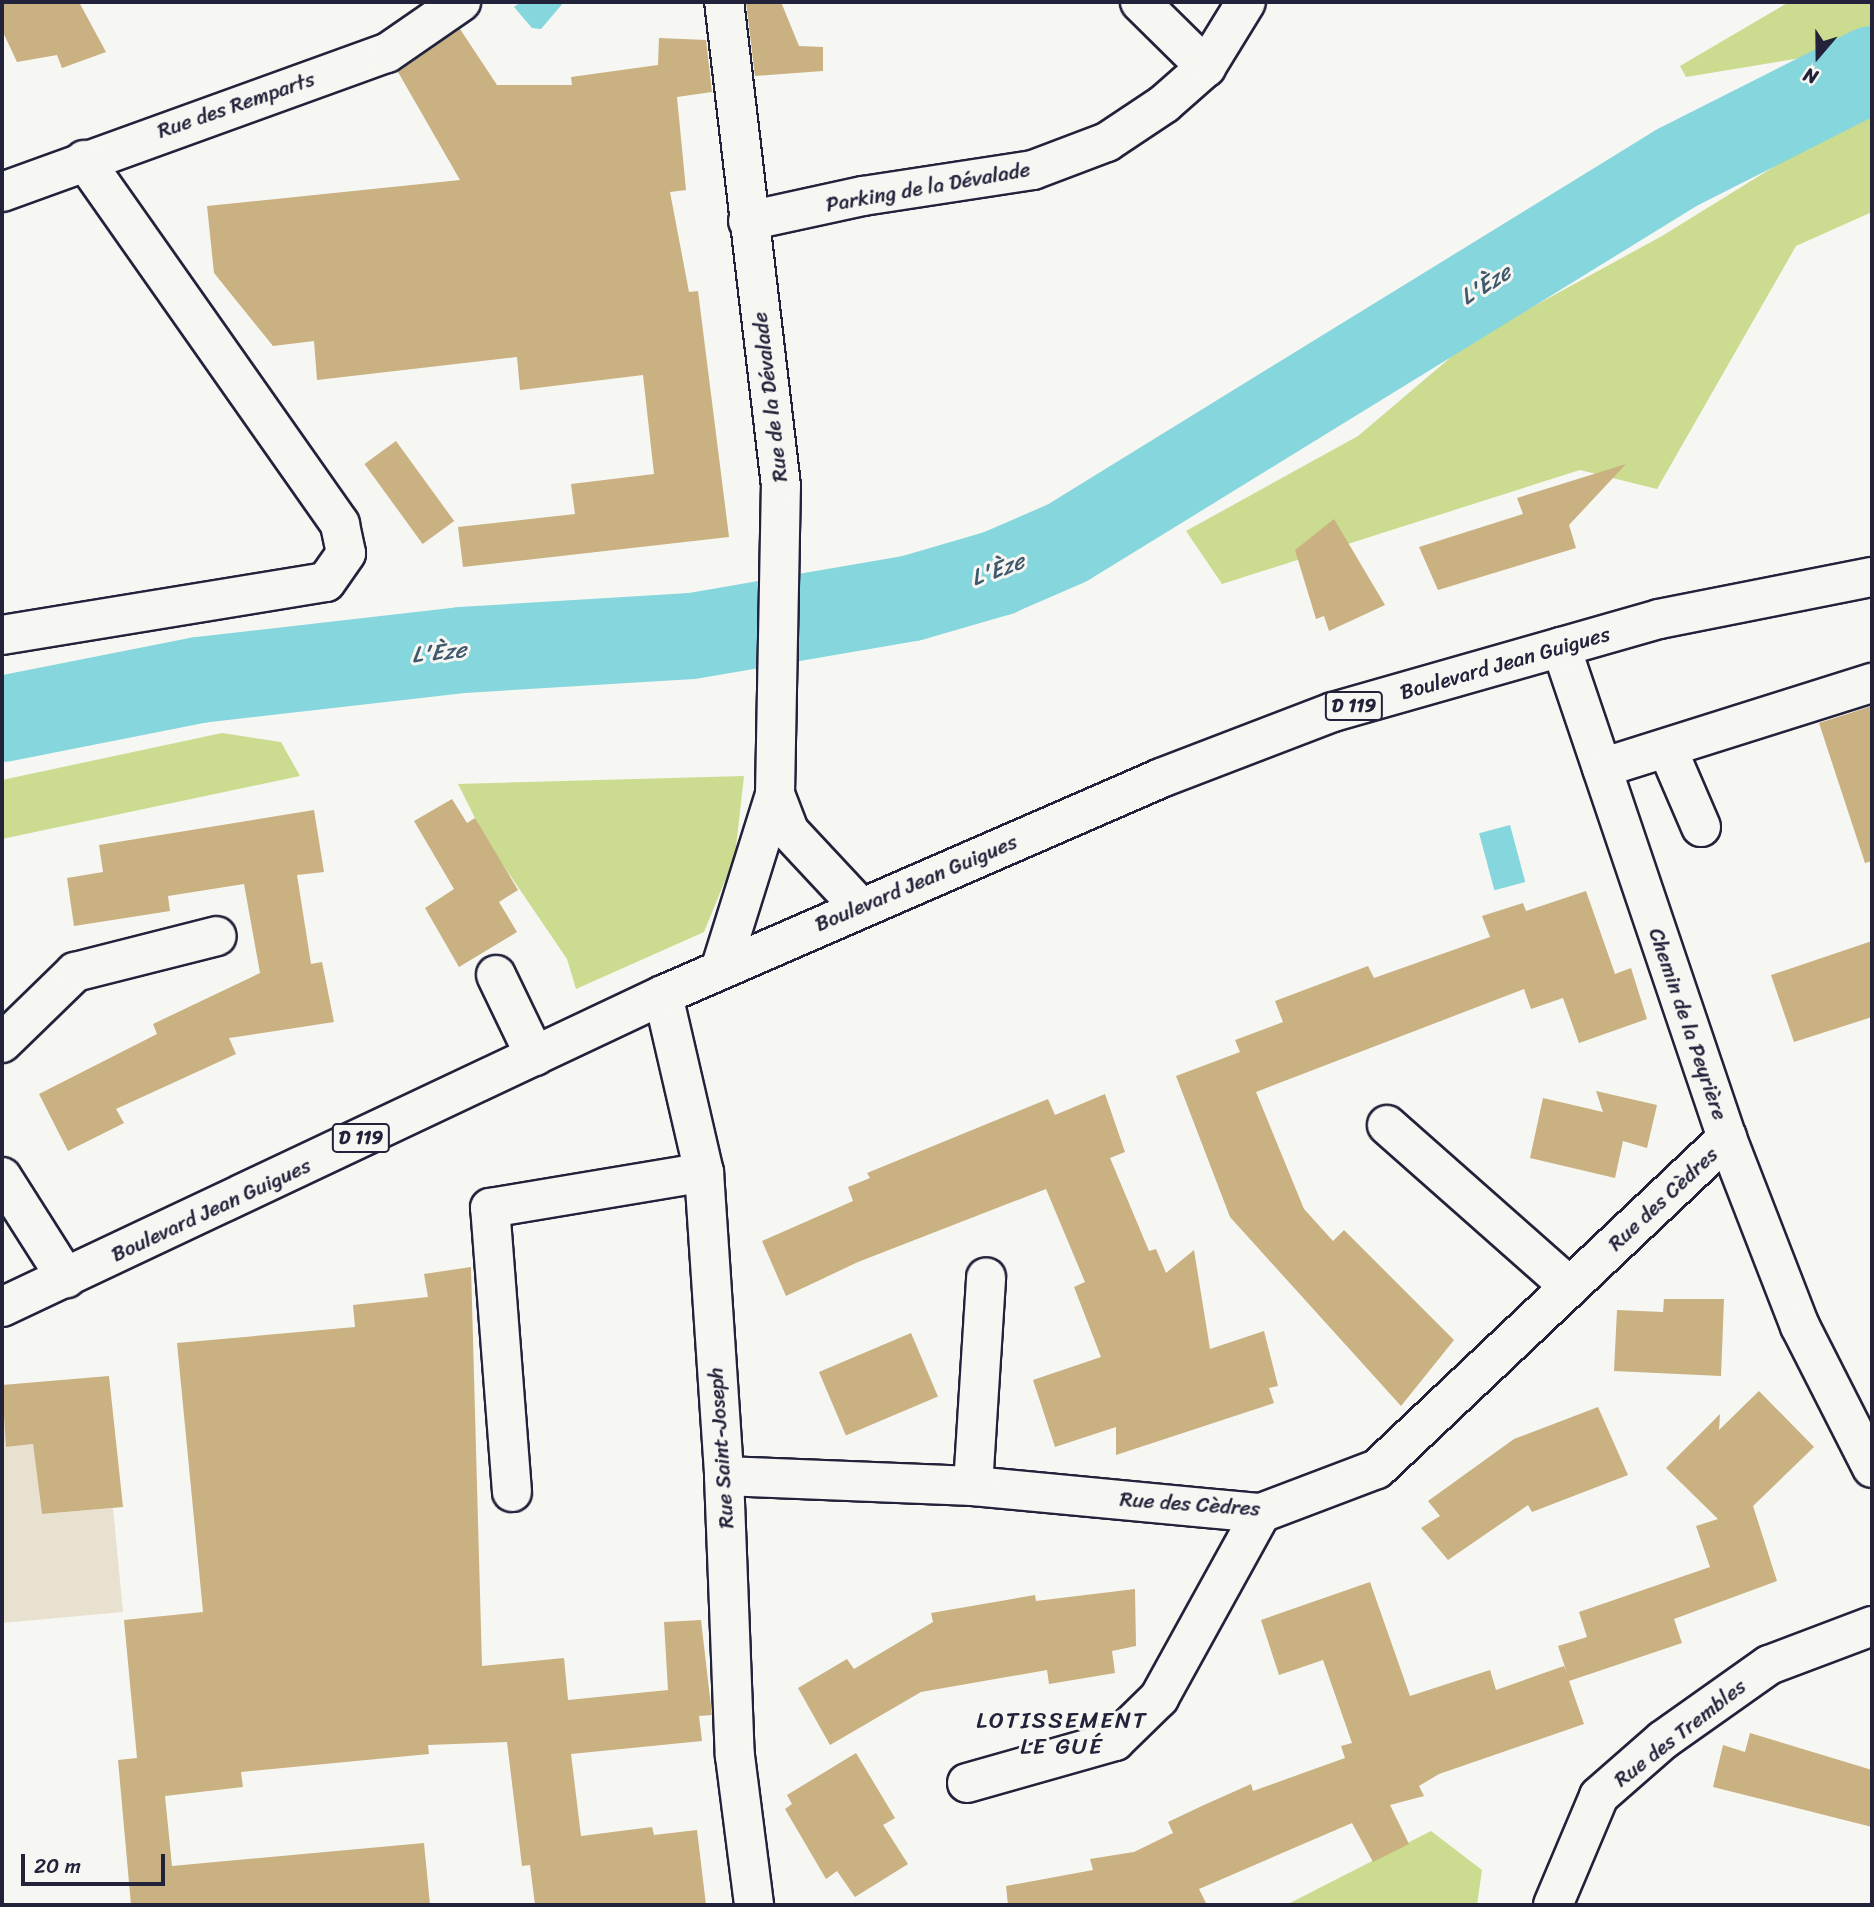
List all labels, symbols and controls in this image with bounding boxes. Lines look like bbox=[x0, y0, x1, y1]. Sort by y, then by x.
north arrow bbox=[1783, 21, 1853, 91]
text: N bbox=[1799, 58, 1822, 94]
street label: Rue des Remparts bbox=[153, 66, 319, 144]
street label: Parking de la Dévalade bbox=[824, 157, 1032, 217]
water label: L'Èze bbox=[1455, 259, 1517, 311]
street label: Rue de la Dévalade bbox=[747, 311, 793, 483]
water label: L'Èze bbox=[968, 548, 1028, 592]
street label: Boulevard Jean Guigues bbox=[1397, 621, 1613, 705]
water label: L'Èze bbox=[410, 636, 468, 670]
road number: D 119 bbox=[1324, 691, 1384, 722]
street label: Boulevard Jean Guigues bbox=[811, 829, 1021, 937]
street label: Chemin de la Peyrière bbox=[1643, 925, 1733, 1123]
road number: D 119 bbox=[331, 1122, 391, 1154]
street label: Rue des Cèdres bbox=[1603, 1142, 1723, 1256]
street label: Boulevard Jean Guigues bbox=[107, 1153, 315, 1267]
street label: Rue Saint-Joseph bbox=[703, 1366, 739, 1530]
street label: Rue des Cèdres bbox=[1119, 1487, 1261, 1521]
street label: Rue des Trembles bbox=[1609, 1674, 1751, 1792]
district label: LOTISSEMENT LE GUÉ bbox=[980, 1707, 1144, 1761]
scale bar bbox=[24, 1840, 168, 1884]
text: 20 m bbox=[34, 1847, 81, 1885]

